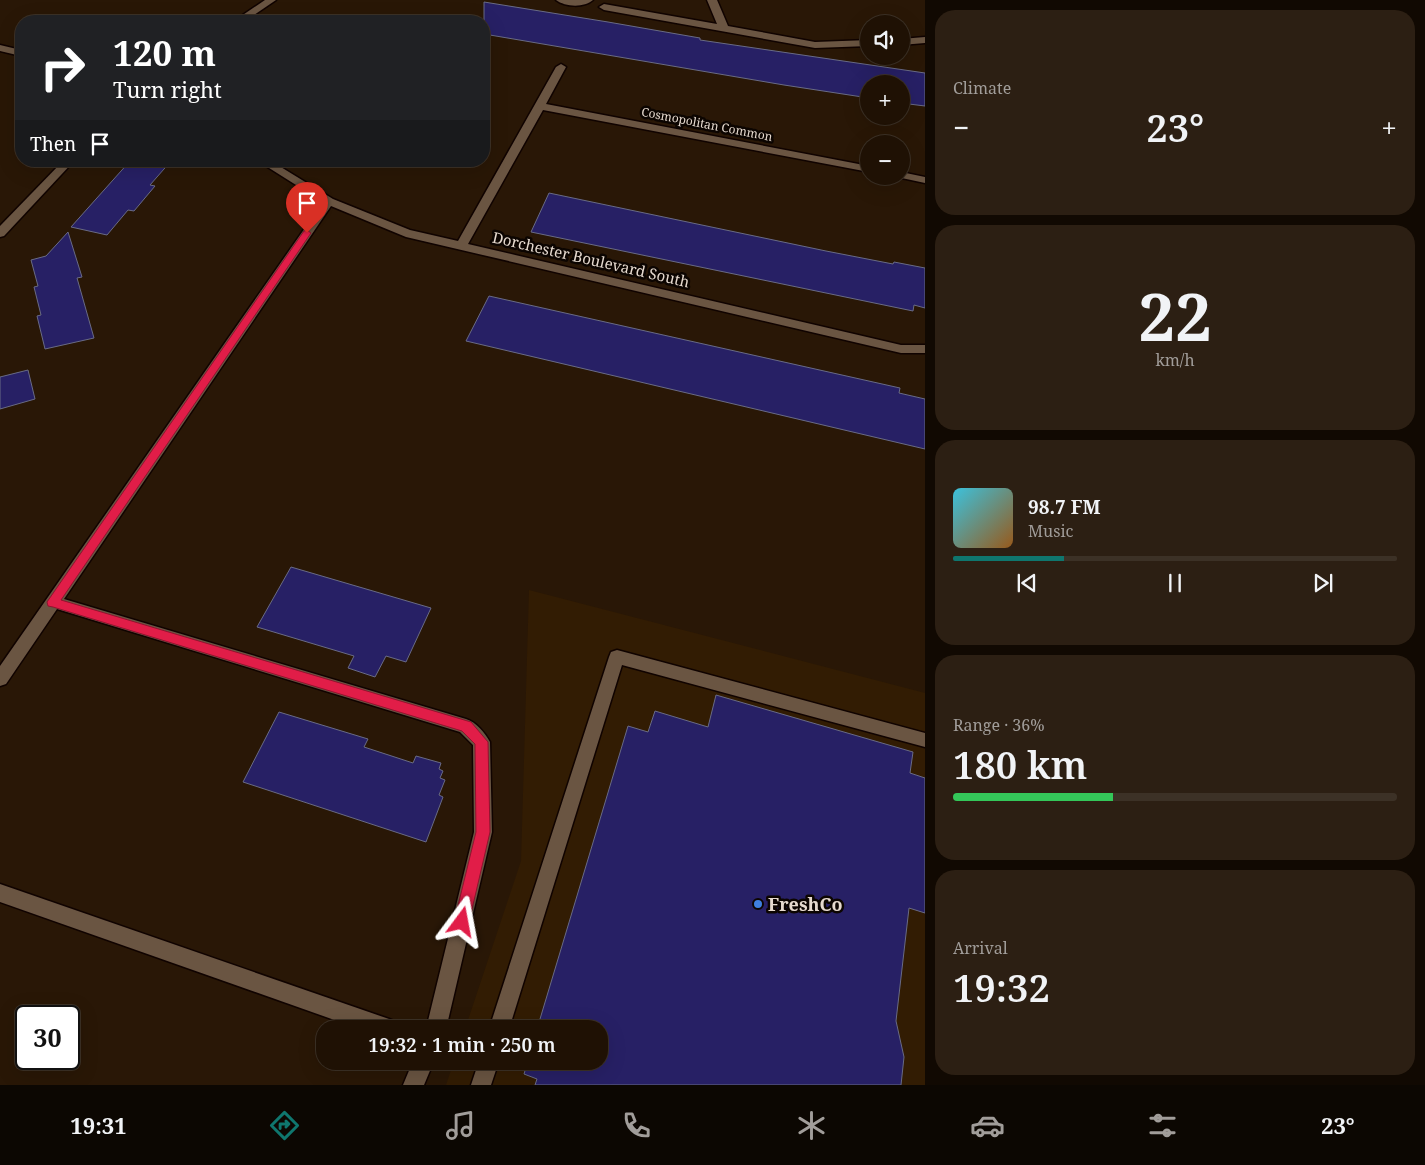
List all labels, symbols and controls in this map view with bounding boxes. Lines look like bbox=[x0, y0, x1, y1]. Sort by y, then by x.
map controls bbox=[860, 15, 910, 185]
button: sound bbox=[860, 15, 910, 65]
text: 120 m bbox=[113, 29, 216, 76]
icon: right bbox=[30, 35, 95, 100]
text: Turn right bbox=[113, 74, 222, 104]
button: + bbox=[860, 75, 910, 125]
text: Climate bbox=[953, 77, 1011, 99]
text: 23° bbox=[1146, 101, 1204, 153]
street label: Cosmopolitan Common bbox=[640, 103, 774, 145]
text: − bbox=[953, 108, 969, 146]
text: + bbox=[1381, 108, 1397, 146]
icon: arrive bbox=[86, 130, 114, 158]
text: Then bbox=[30, 131, 76, 157]
button: − bbox=[860, 135, 910, 185]
pin bbox=[286, 182, 328, 233]
icon: arrive bbox=[293, 189, 321, 217]
street label: Dorchester Boulevard South bbox=[490, 227, 692, 292]
text: 22 bbox=[1138, 272, 1212, 360]
text: km/h bbox=[1155, 349, 1195, 371]
text: 98.7 FM bbox=[1028, 494, 1101, 520]
text: Music bbox=[1028, 520, 1073, 542]
icon: previous bbox=[1013, 569, 1041, 597]
icon: pause bbox=[1161, 569, 1189, 597]
icon: next bbox=[1309, 569, 1337, 597]
text: Range · 36% bbox=[953, 714, 1045, 736]
text: 180 km bbox=[953, 738, 1087, 790]
place label: FreshCo bbox=[768, 892, 843, 916]
position arrow bbox=[435, 895, 487, 947]
marker: FreshCo bbox=[752, 898, 764, 910]
text: Arrival bbox=[953, 937, 1008, 959]
text: 19:32 bbox=[953, 961, 1050, 1013]
speed limit sign: 30 bbox=[15, 1005, 80, 1070]
text: 19:32 · 1 min · 250 m bbox=[368, 1032, 556, 1058]
icon: directions bbox=[267, 1108, 302, 1143]
icon: music bbox=[443, 1108, 478, 1143]
icon: phone bbox=[619, 1108, 654, 1143]
icon: climate bbox=[794, 1108, 829, 1143]
icon: car bbox=[970, 1108, 1005, 1143]
icon: filters bbox=[1145, 1108, 1180, 1143]
text: 19:31 bbox=[70, 1110, 127, 1140]
text: 23° bbox=[1321, 1110, 1355, 1140]

